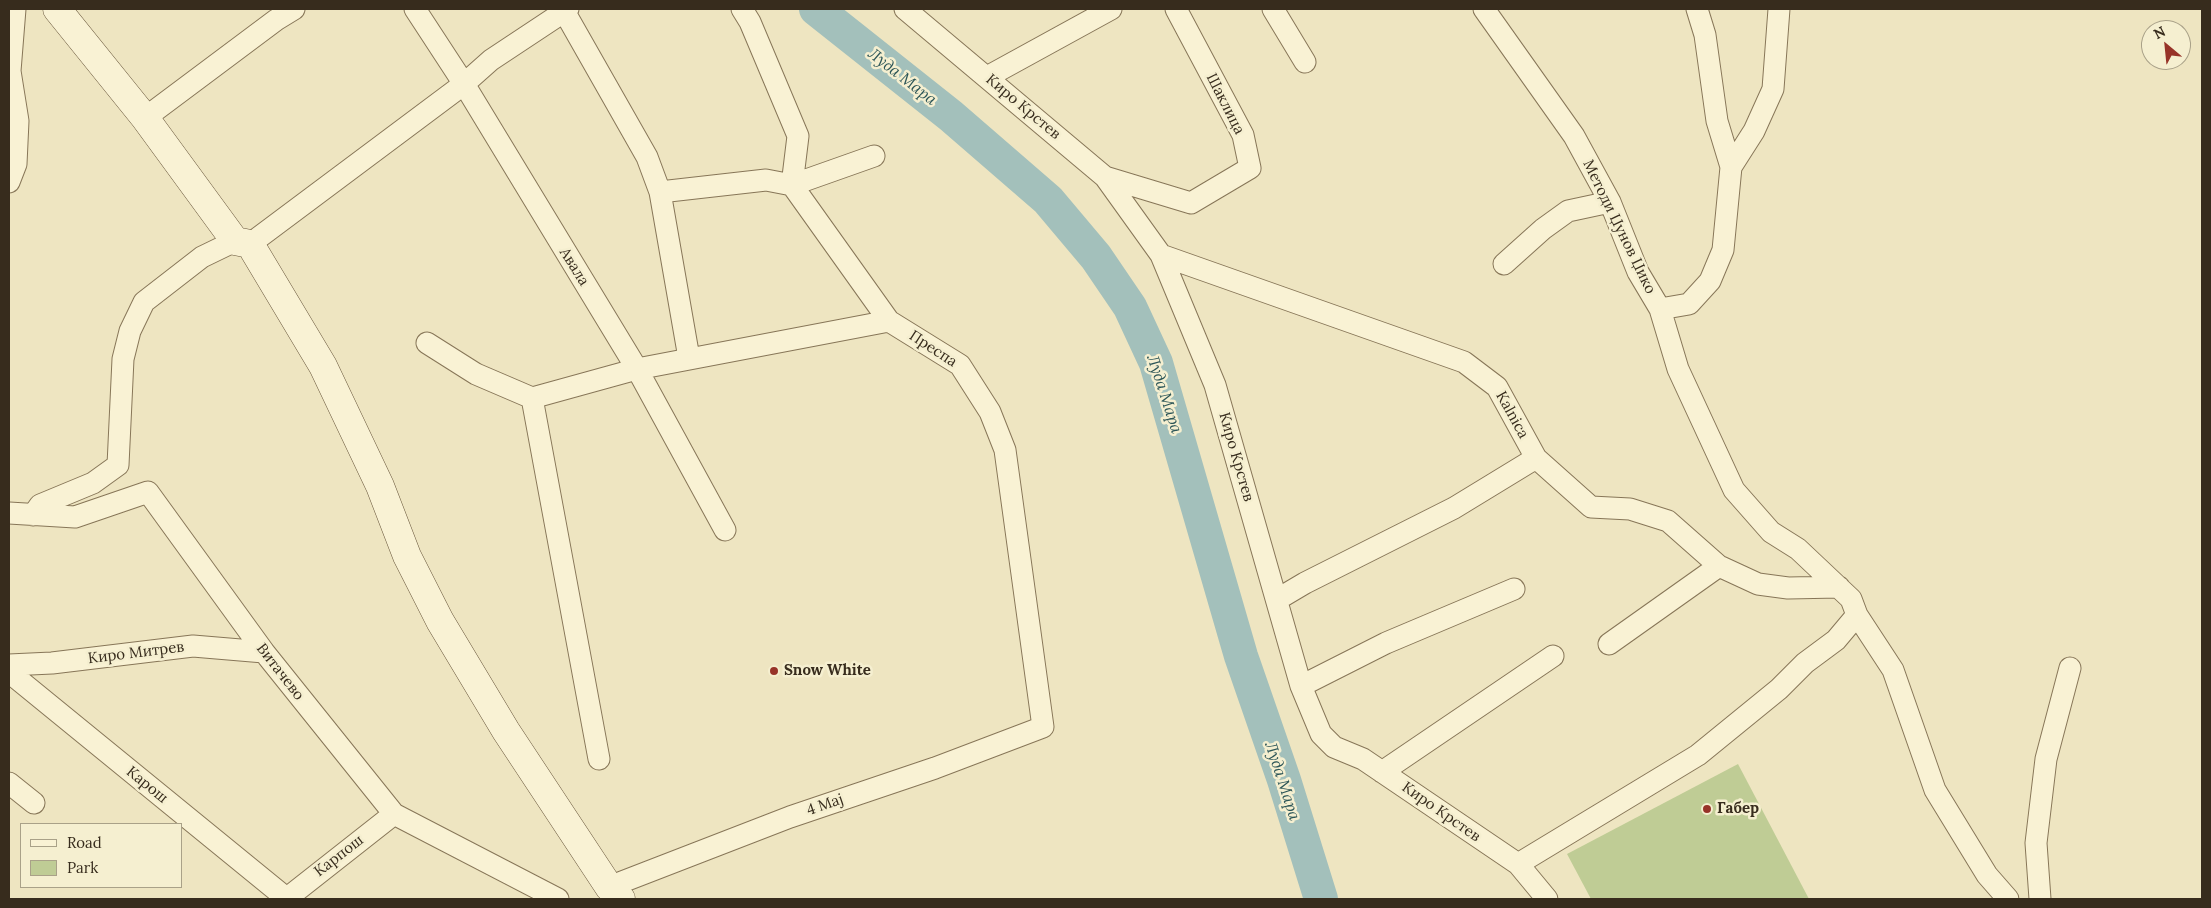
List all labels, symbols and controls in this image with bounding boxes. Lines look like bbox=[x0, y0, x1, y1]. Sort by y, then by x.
north arrow bbox=[2141, 20, 2191, 70]
text: N bbox=[2150, 22, 2168, 43]
water label: Луда Мара bbox=[864, 44, 940, 110]
street label: Киро Крстев bbox=[982, 71, 1064, 143]
street label: Шаклица bbox=[1202, 71, 1248, 137]
street label: Методи Џунов Џико bbox=[1579, 157, 1659, 297]
street label: Авала bbox=[555, 245, 593, 289]
street label: Преспа bbox=[906, 327, 960, 371]
water label: Луда Мара bbox=[1142, 352, 1186, 436]
street label: Kalnica bbox=[1492, 388, 1532, 442]
street label: Киро Крстев bbox=[1215, 410, 1257, 504]
street label: Киро Митрев bbox=[87, 638, 185, 668]
street label: Витачево bbox=[252, 640, 308, 704]
place label: Snow White bbox=[784, 662, 871, 680]
marker: Snow White bbox=[768, 665, 780, 677]
water label: Луда Мара bbox=[1260, 739, 1304, 823]
street label: Карош bbox=[123, 763, 171, 807]
street label: Киро Крстев bbox=[1398, 778, 1484, 846]
street label: 4 Мај bbox=[804, 790, 846, 820]
place label: Габер bbox=[1717, 800, 1759, 818]
marker: Габер bbox=[1701, 803, 1713, 815]
legend bbox=[20, 823, 182, 888]
street label: Карпош bbox=[311, 831, 367, 881]
text: Road bbox=[67, 833, 102, 852]
text: Park bbox=[67, 858, 98, 877]

